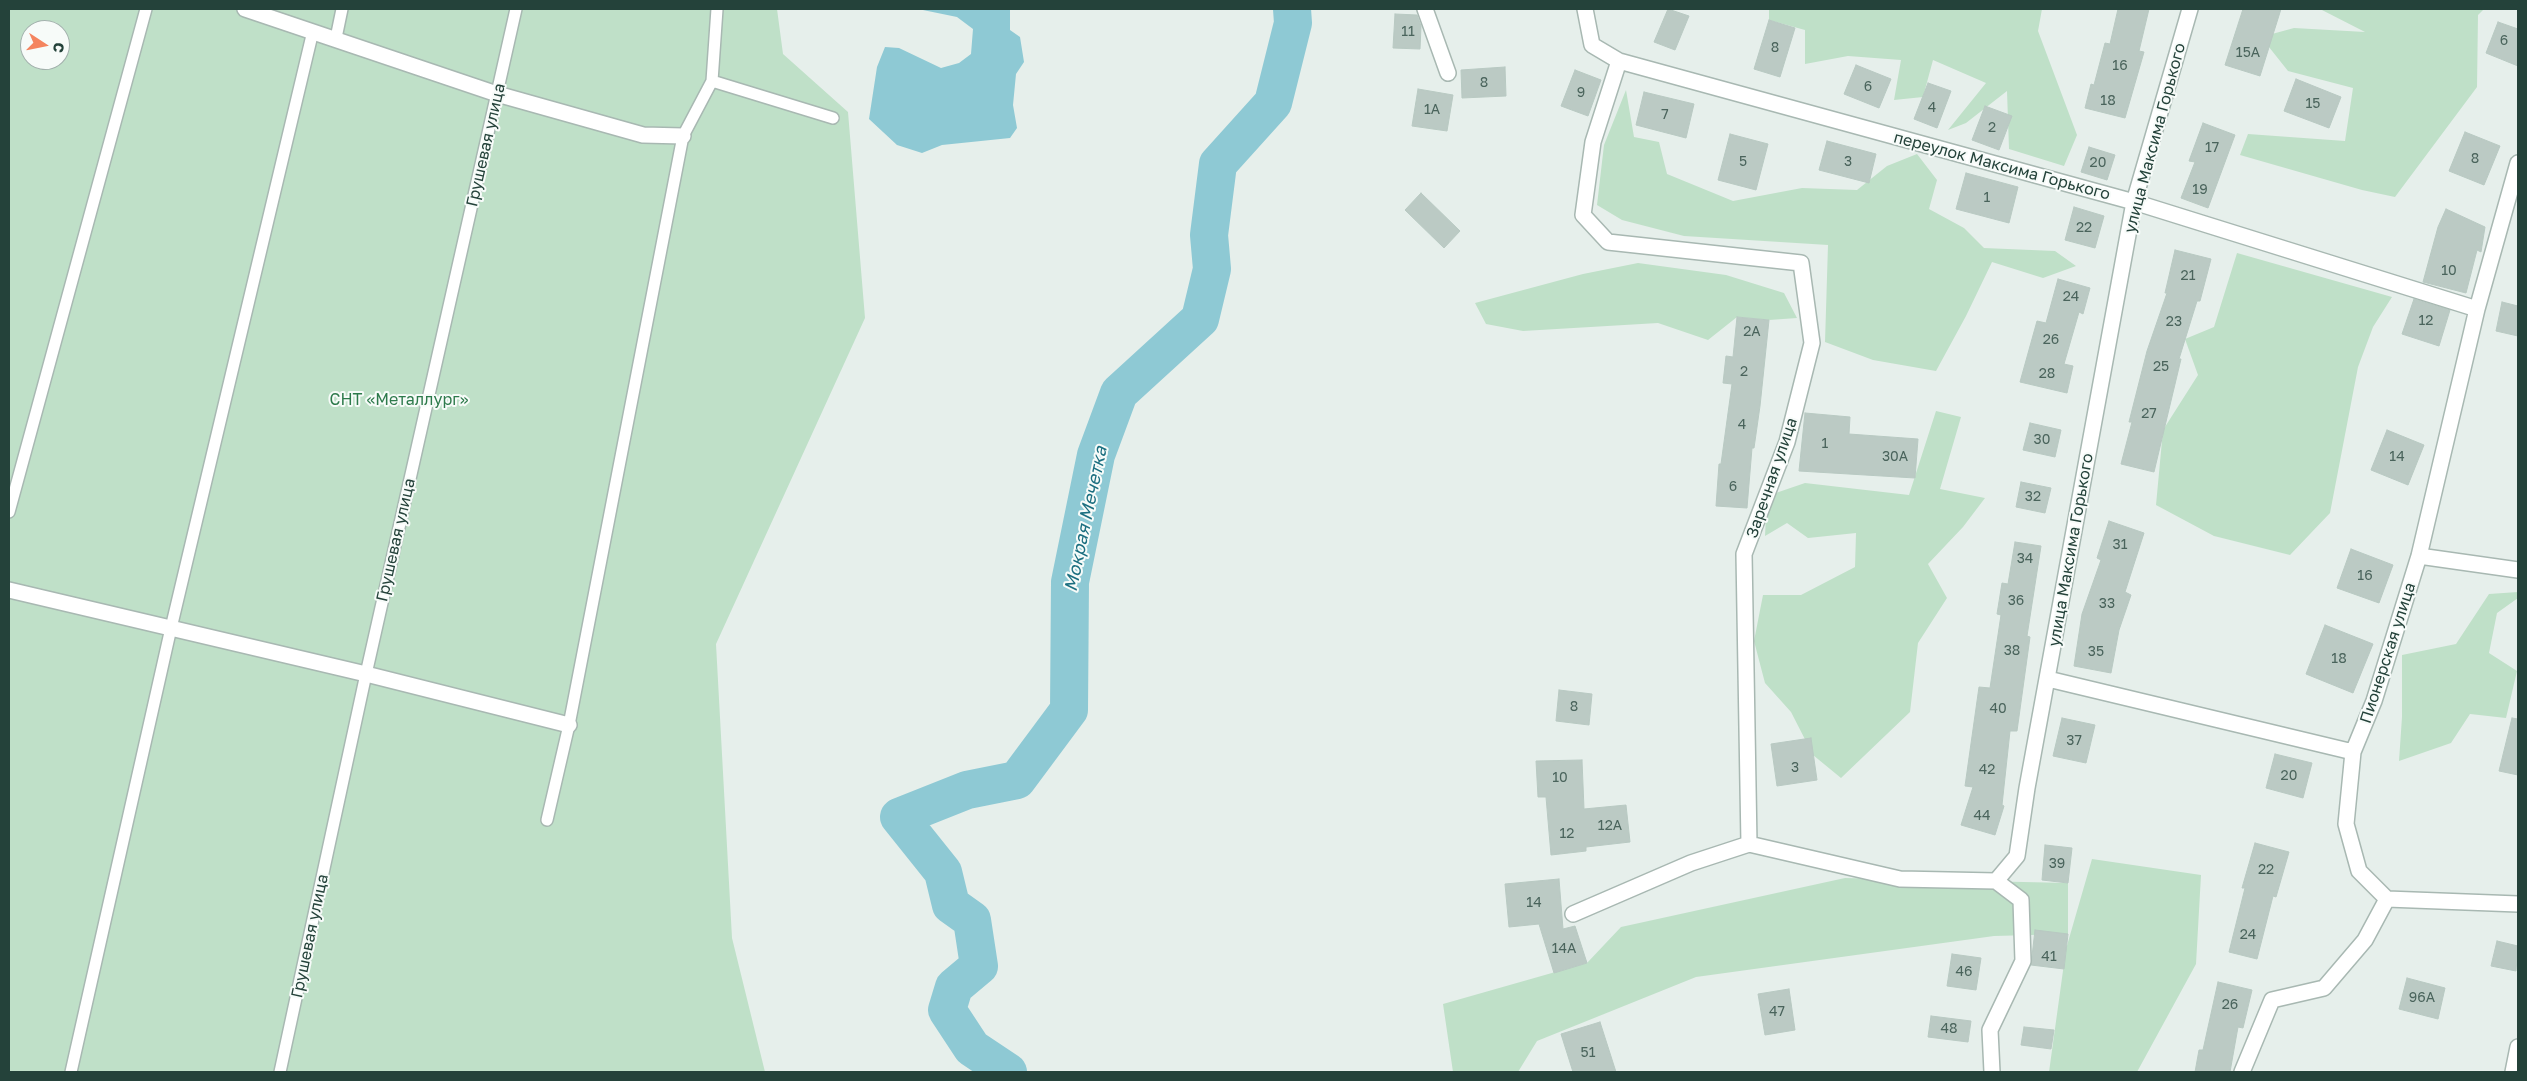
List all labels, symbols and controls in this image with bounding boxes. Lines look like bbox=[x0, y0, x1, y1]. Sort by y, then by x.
north arrow bbox=[20, 20, 70, 70]
house number: 11 bbox=[1401, 24, 1415, 40]
house number: 6 bbox=[2500, 33, 2508, 49]
house number: 8 bbox=[1771, 40, 1779, 56]
text: С bbox=[50, 41, 69, 54]
street label: улица Максима Горького bbox=[2120, 41, 2190, 235]
house number: 15А bbox=[2236, 45, 2260, 61]
house number: 16 bbox=[2112, 58, 2128, 74]
house number: 8 bbox=[1480, 75, 1488, 91]
house number: 6 bbox=[1864, 79, 1872, 95]
street label: Грушевая улица bbox=[462, 81, 510, 209]
house number: 9 bbox=[1577, 85, 1585, 101]
house number: 18 bbox=[2100, 93, 2116, 109]
house number: 15 bbox=[2306, 96, 2320, 112]
house number: 4 bbox=[1928, 100, 1936, 116]
house number: 1А bbox=[1424, 102, 1440, 118]
house number: 7 bbox=[1661, 107, 1669, 123]
house number: 2 bbox=[1988, 120, 1996, 136]
street label: переулок Максима Горького bbox=[1892, 128, 2112, 204]
house number: 17 bbox=[2205, 140, 2219, 156]
house number: 8 bbox=[2471, 151, 2479, 167]
house number: 5 bbox=[1739, 154, 1747, 170]
house number: 3 bbox=[1844, 154, 1852, 170]
house number: 20 bbox=[2090, 155, 2106, 171]
house number: 19 bbox=[2192, 182, 2208, 198]
house number: 1 bbox=[1984, 190, 1990, 206]
house number: 22 bbox=[2076, 220, 2092, 236]
house number: 10 bbox=[2441, 263, 2457, 279]
house number: 21 bbox=[2181, 268, 2195, 284]
house number: 24 bbox=[2063, 289, 2079, 305]
house number: 12 bbox=[2419, 313, 2433, 329]
house number: 23 bbox=[2166, 314, 2182, 330]
house number: 2А bbox=[1743, 324, 1761, 340]
house number: 26 bbox=[2043, 332, 2059, 348]
house number: 25 bbox=[2153, 359, 2169, 375]
house number: 2 bbox=[1740, 364, 1748, 380]
house number: 28 bbox=[2039, 366, 2055, 382]
park label: СНТ «Металлург» bbox=[330, 390, 468, 410]
house number: 27 bbox=[2141, 406, 2157, 422]
street label: Заречная улица bbox=[1742, 415, 1802, 541]
house number: 4 bbox=[1738, 417, 1746, 433]
house number: 30 bbox=[2034, 432, 2050, 448]
house number: 1 bbox=[1822, 436, 1828, 452]
water label: Мокрая Мечетка bbox=[1060, 444, 1112, 594]
house number: 30А bbox=[1882, 449, 1908, 465]
house number: 14 bbox=[2389, 449, 2405, 465]
street label: улица Максима Горького bbox=[2045, 452, 2097, 648]
street label: Грушевая улица bbox=[372, 476, 420, 604]
house number: 6 bbox=[1729, 479, 1737, 495]
house number: 32 bbox=[2025, 489, 2041, 505]
house number: 31 bbox=[2113, 537, 2127, 553]
house number: 34 bbox=[2017, 551, 2033, 567]
house number: 16 bbox=[2357, 568, 2373, 584]
street label: Пионерская улица bbox=[2356, 580, 2420, 726]
house number: 36 bbox=[2008, 593, 2024, 609]
house number: 33 bbox=[2099, 596, 2115, 612]
house number: 38 bbox=[2004, 643, 2020, 659]
house number: 35 bbox=[2088, 644, 2104, 660]
house number: 18 bbox=[2331, 651, 2347, 667]
house number: 8 bbox=[1570, 699, 1578, 715]
house number: 40 bbox=[1989, 701, 2007, 717]
house number: 37 bbox=[2066, 733, 2082, 749]
house number: 3 bbox=[1791, 760, 1799, 776]
house number: 42 bbox=[1979, 762, 1995, 778]
house number: 20 bbox=[2281, 768, 2297, 784]
house number: 10 bbox=[1552, 770, 1568, 786]
house number: 44 bbox=[1973, 808, 1991, 824]
house number: 12А bbox=[1598, 818, 1622, 834]
house number: 12 bbox=[1560, 826, 1574, 842]
house number: 39 bbox=[2049, 856, 2065, 872]
house number: 22 bbox=[2258, 862, 2274, 878]
street label: Грушевая улица bbox=[288, 872, 332, 1000]
house number: 14 bbox=[1526, 895, 1542, 911]
house number: 24 bbox=[2240, 927, 2256, 943]
house number: 14А bbox=[1552, 941, 1576, 957]
house number: 41 bbox=[2041, 949, 2057, 965]
house number: 46 bbox=[1955, 964, 1973, 980]
house number: 96А bbox=[2409, 990, 2435, 1006]
house number: 26 bbox=[2222, 997, 2238, 1013]
house number: 47 bbox=[1769, 1004, 1785, 1020]
house number: 48 bbox=[1940, 1021, 1958, 1037]
house number: 51 bbox=[1581, 1045, 1595, 1061]

